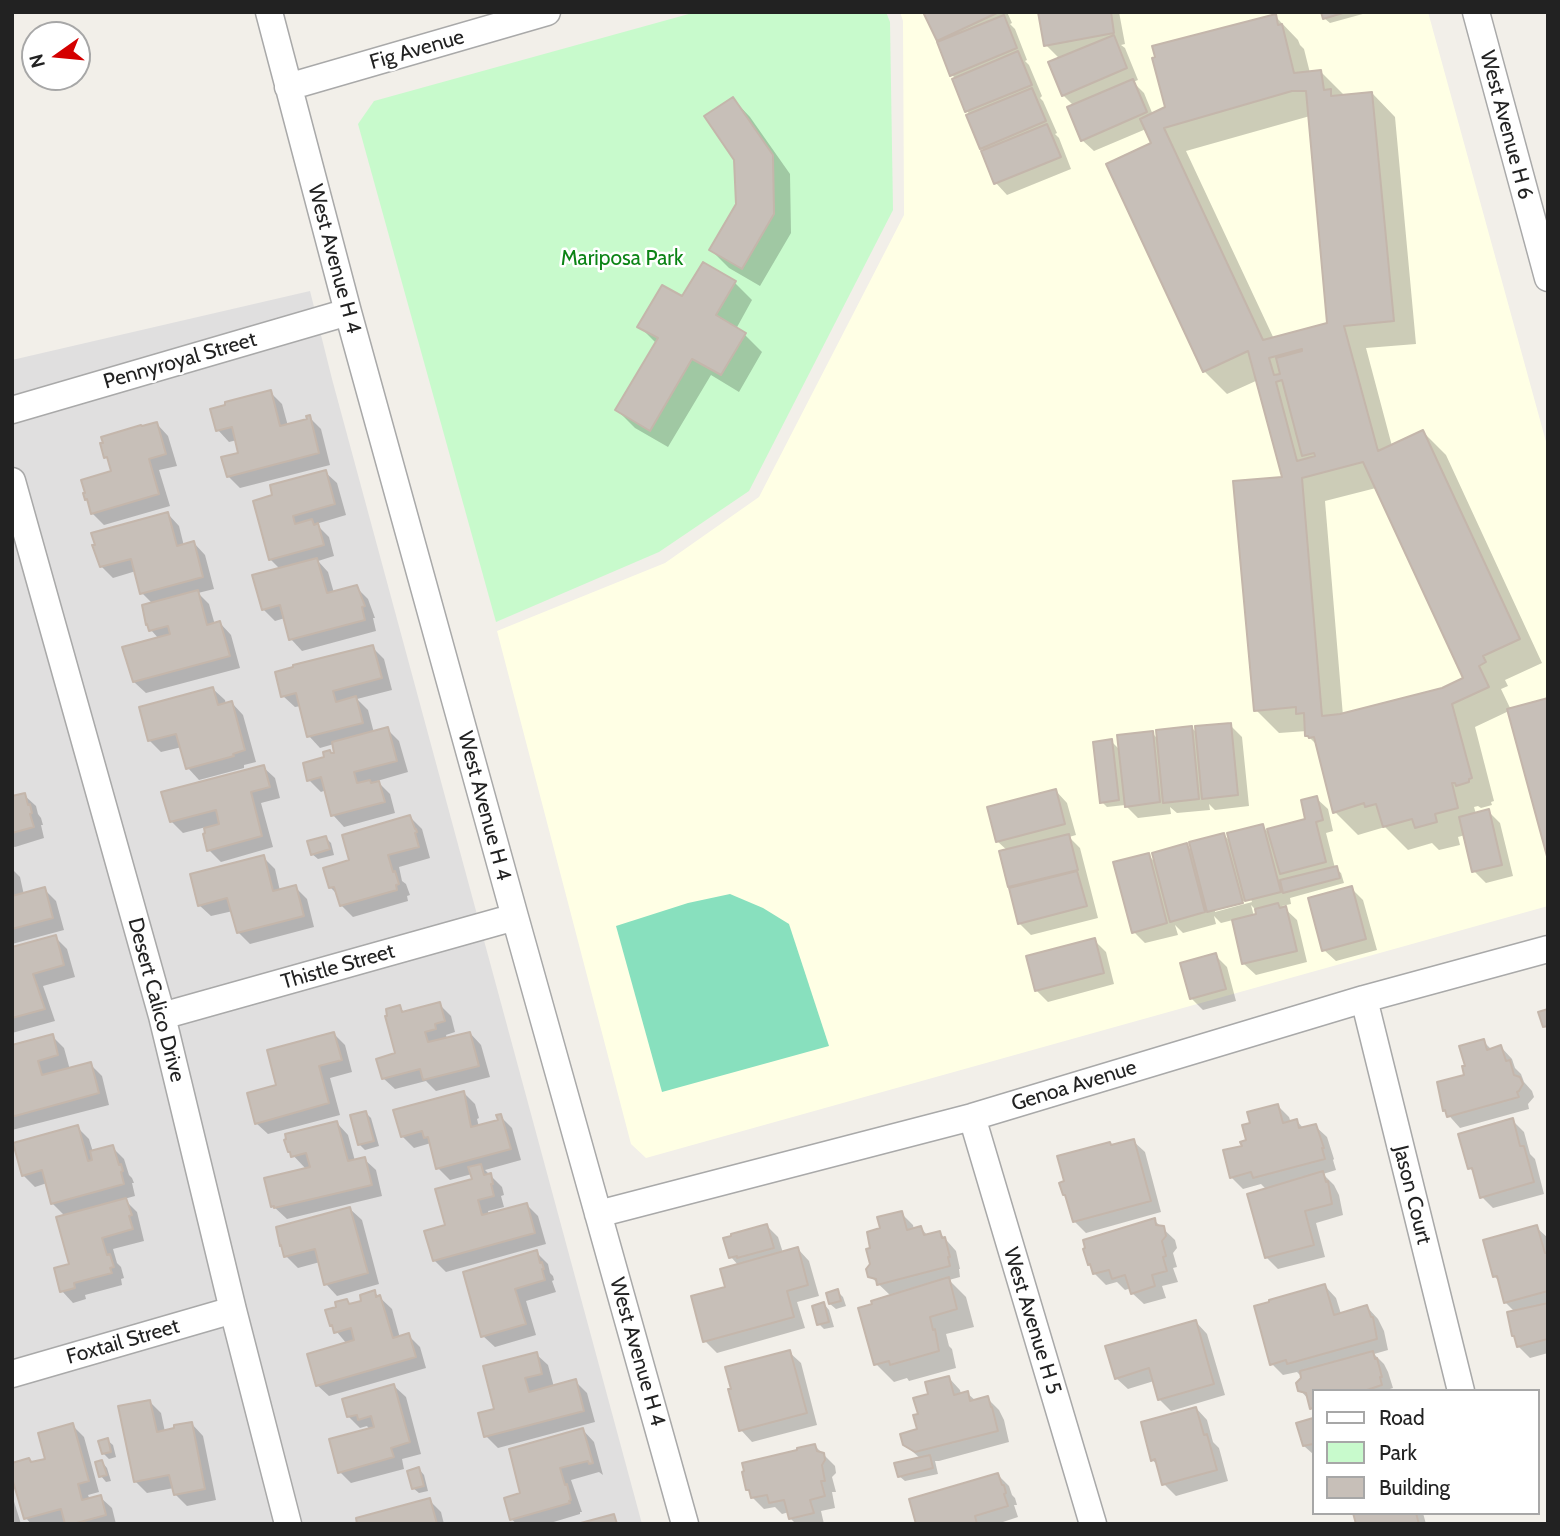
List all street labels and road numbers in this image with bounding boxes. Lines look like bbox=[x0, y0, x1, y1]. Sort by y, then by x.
street label: Fig Avenue bbox=[367, 25, 467, 75]
street label: West Avenue H 6 bbox=[1474, 48, 1538, 202]
street label: West Avenue H 4 bbox=[302, 182, 366, 336]
street label: Pennyroyal Street bbox=[101, 327, 259, 395]
street label: West Avenue H 4 bbox=[452, 729, 516, 883]
street label: Desert Calico Drive bbox=[122, 915, 190, 1085]
street label: Thistle Street bbox=[278, 939, 398, 995]
street label: Genoa Avenue bbox=[1008, 1055, 1140, 1117]
street label: Jason Court bbox=[1388, 1143, 1436, 1247]
street label: West Avenue H 5 bbox=[998, 1244, 1066, 1398]
street label: West Avenue H 4 bbox=[604, 1275, 670, 1429]
street label: Foxtail Street bbox=[64, 1314, 182, 1370]

